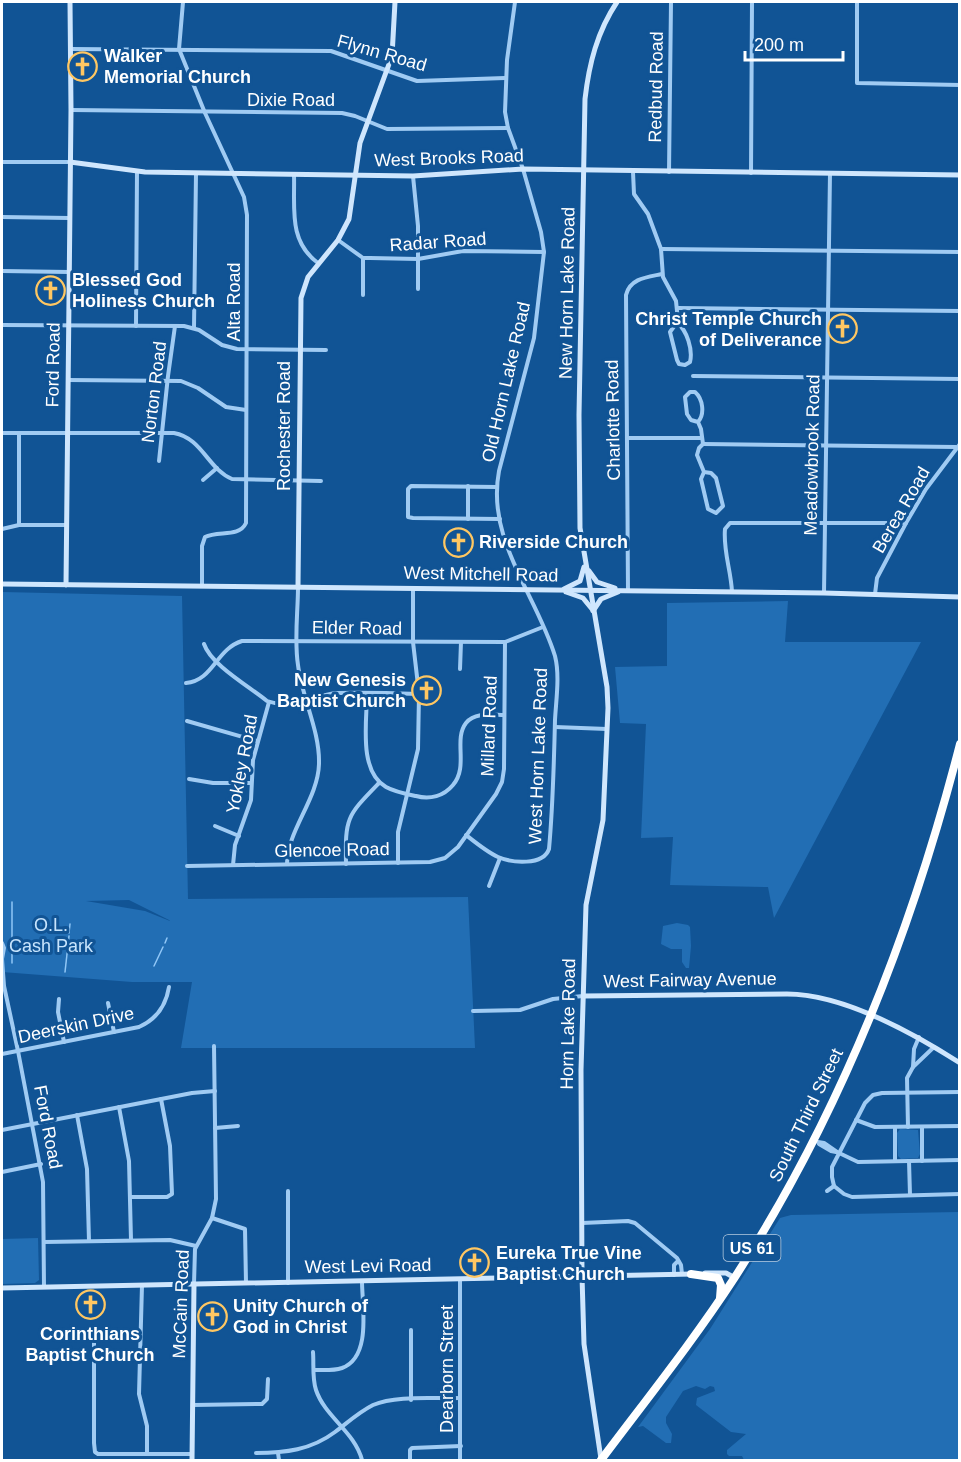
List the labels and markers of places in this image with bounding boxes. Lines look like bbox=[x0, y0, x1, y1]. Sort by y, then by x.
place label: Walker Memorial Church bbox=[104, 46, 251, 87]
church icon: Walker Memorial Church bbox=[67, 50, 99, 82]
place label: Blessed God Holiness Church bbox=[72, 270, 215, 311]
church icon: Blessed God Holiness Church bbox=[35, 274, 67, 306]
place label: Christ Temple Church of Deliverance bbox=[635, 309, 822, 350]
church icon: Christ Temple Church of Deliverance bbox=[827, 313, 859, 345]
church icon: Riverside Church bbox=[442, 526, 474, 558]
place label: Riverside Church bbox=[479, 532, 628, 552]
place label: New Genesis Baptist Church bbox=[277, 670, 406, 711]
church icon: New Genesis Baptist Church bbox=[411, 674, 443, 706]
place label: Eureka True Vine Baptist Church bbox=[496, 1243, 642, 1284]
church icon: Eureka True Vine Baptist Church bbox=[459, 1247, 491, 1279]
church icon: Corinthians Baptist Church bbox=[74, 1289, 106, 1321]
place label: Unity Church of God in Christ bbox=[233, 1296, 369, 1337]
church icon: Unity Church of God in Christ bbox=[196, 1300, 228, 1332]
place label: Corinthians Baptist Church bbox=[25, 1324, 155, 1365]

